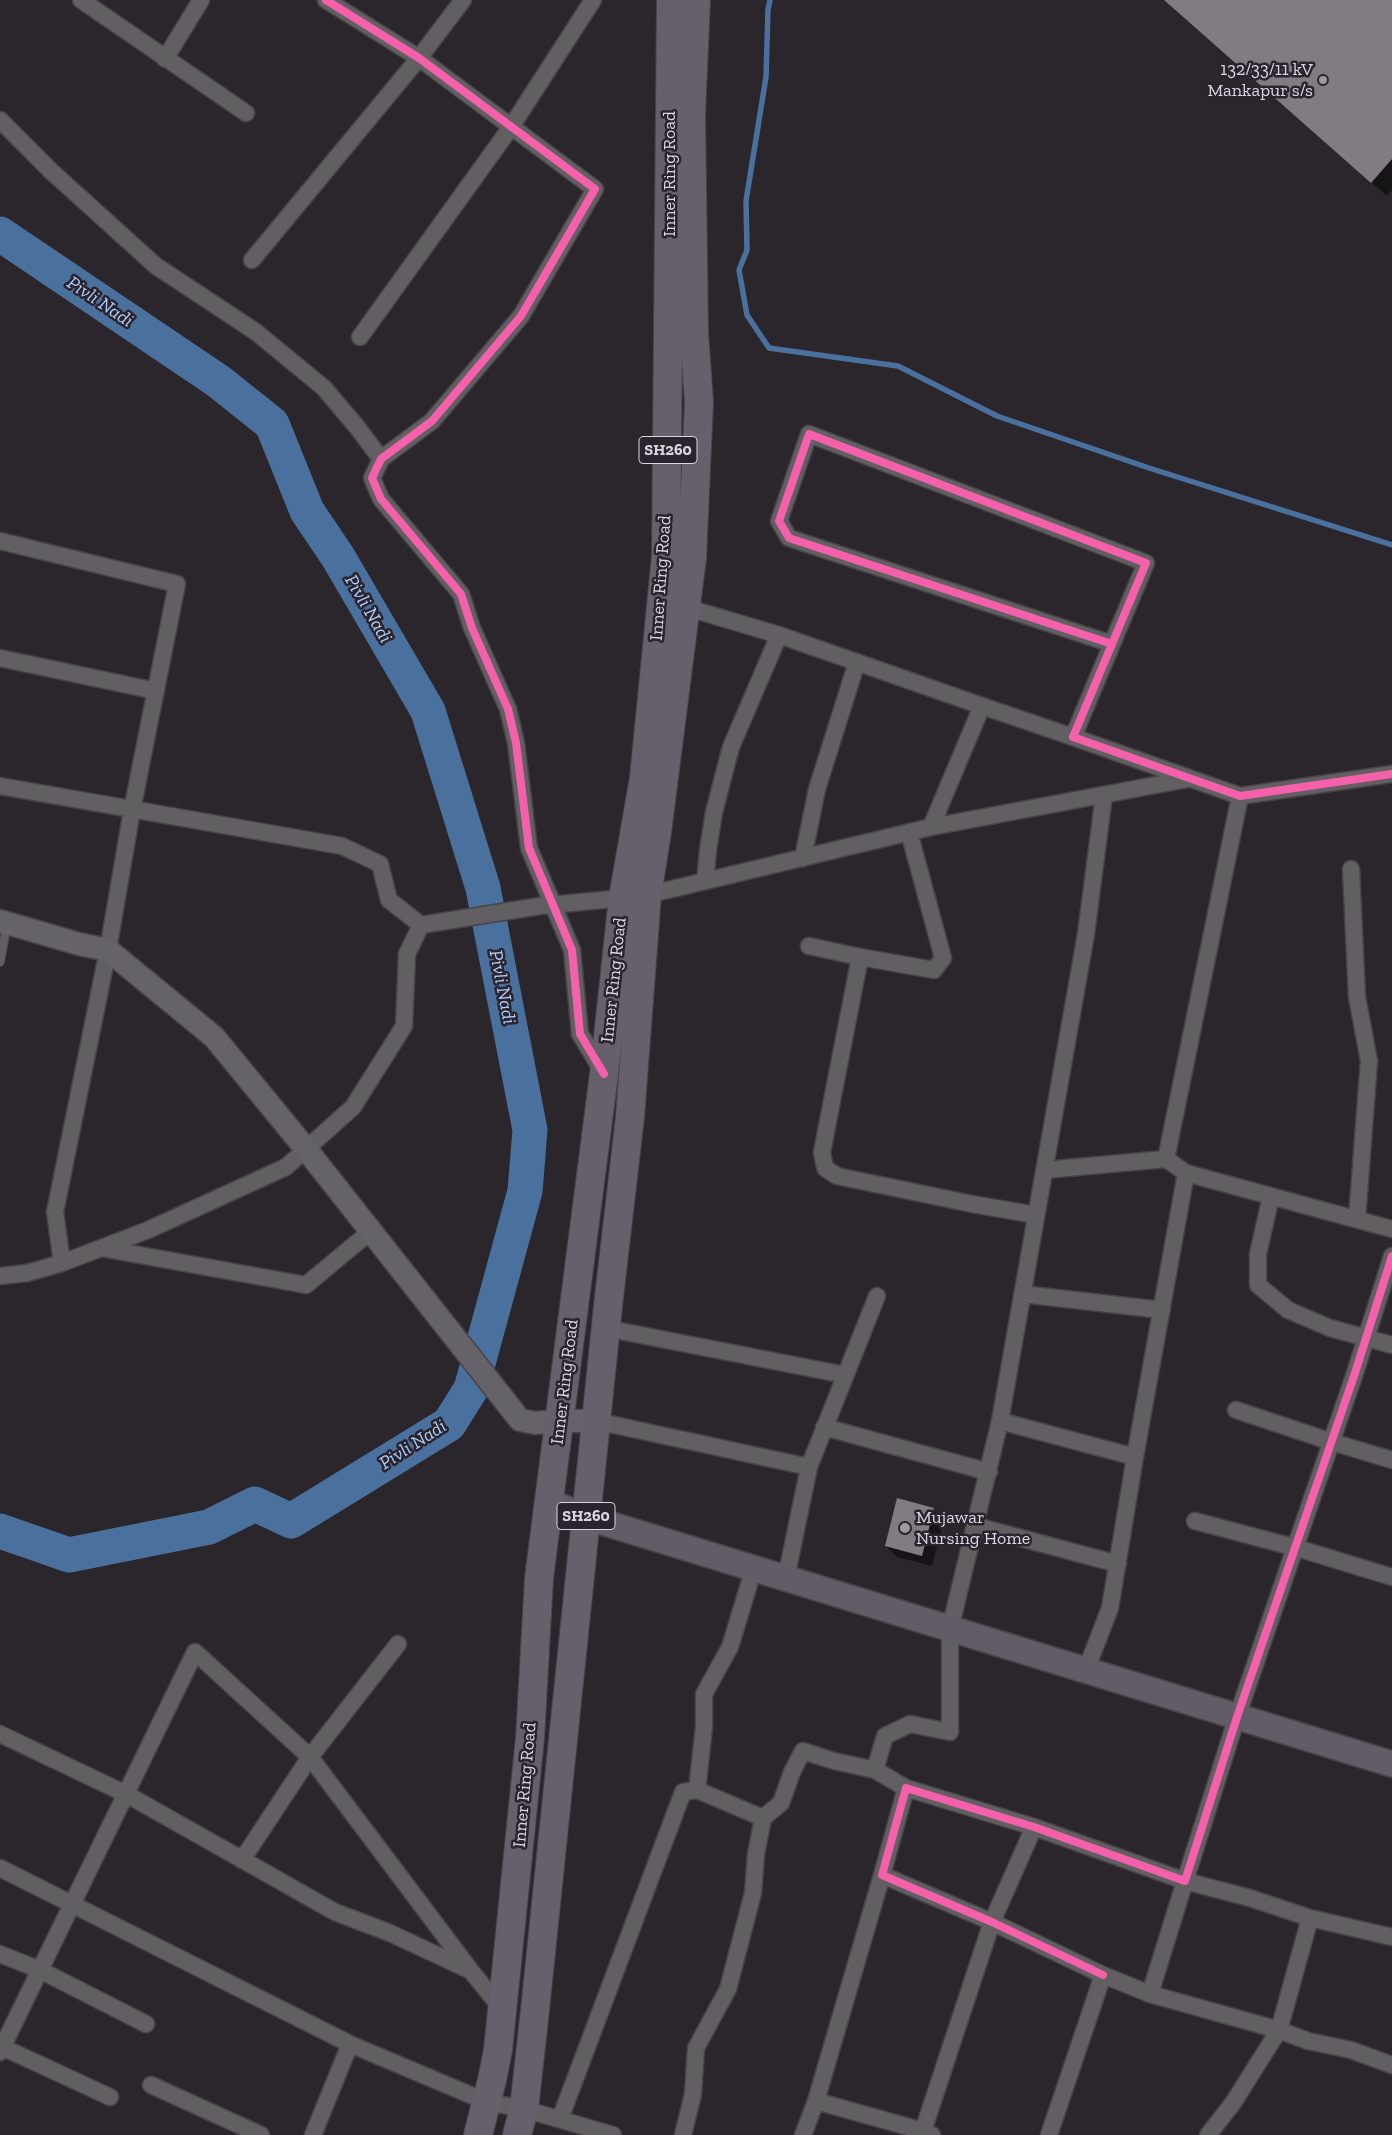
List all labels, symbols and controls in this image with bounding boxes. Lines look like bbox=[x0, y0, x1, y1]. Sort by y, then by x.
place label: 132/33/11 kV Mankapur s/s bbox=[1207, 59, 1313, 102]
marker: 132/33/11 kV Mankapur s/s bbox=[1317, 74, 1329, 86]
street label: Inner Ring Road bbox=[659, 111, 681, 237]
water label: Pivli Nadi bbox=[62, 272, 138, 332]
road number: SH260 bbox=[639, 436, 697, 464]
street label: Inner Ring Road bbox=[646, 515, 676, 641]
water label: Pivli Nadi bbox=[339, 571, 397, 647]
street label: Inner Ring Road bbox=[597, 916, 631, 1044]
water label: Pivli Nadi bbox=[484, 948, 520, 1026]
street label: Inner Ring Road bbox=[547, 1318, 583, 1446]
water label: Pivli Nadi bbox=[375, 1415, 451, 1475]
road number: SH260 bbox=[557, 1502, 615, 1530]
place label: Mujawar Nursing Home bbox=[916, 1507, 1030, 1550]
marker: Mujawar Nursing Home bbox=[898, 1521, 912, 1535]
street label: Inner Ring Road bbox=[509, 1721, 541, 1849]

